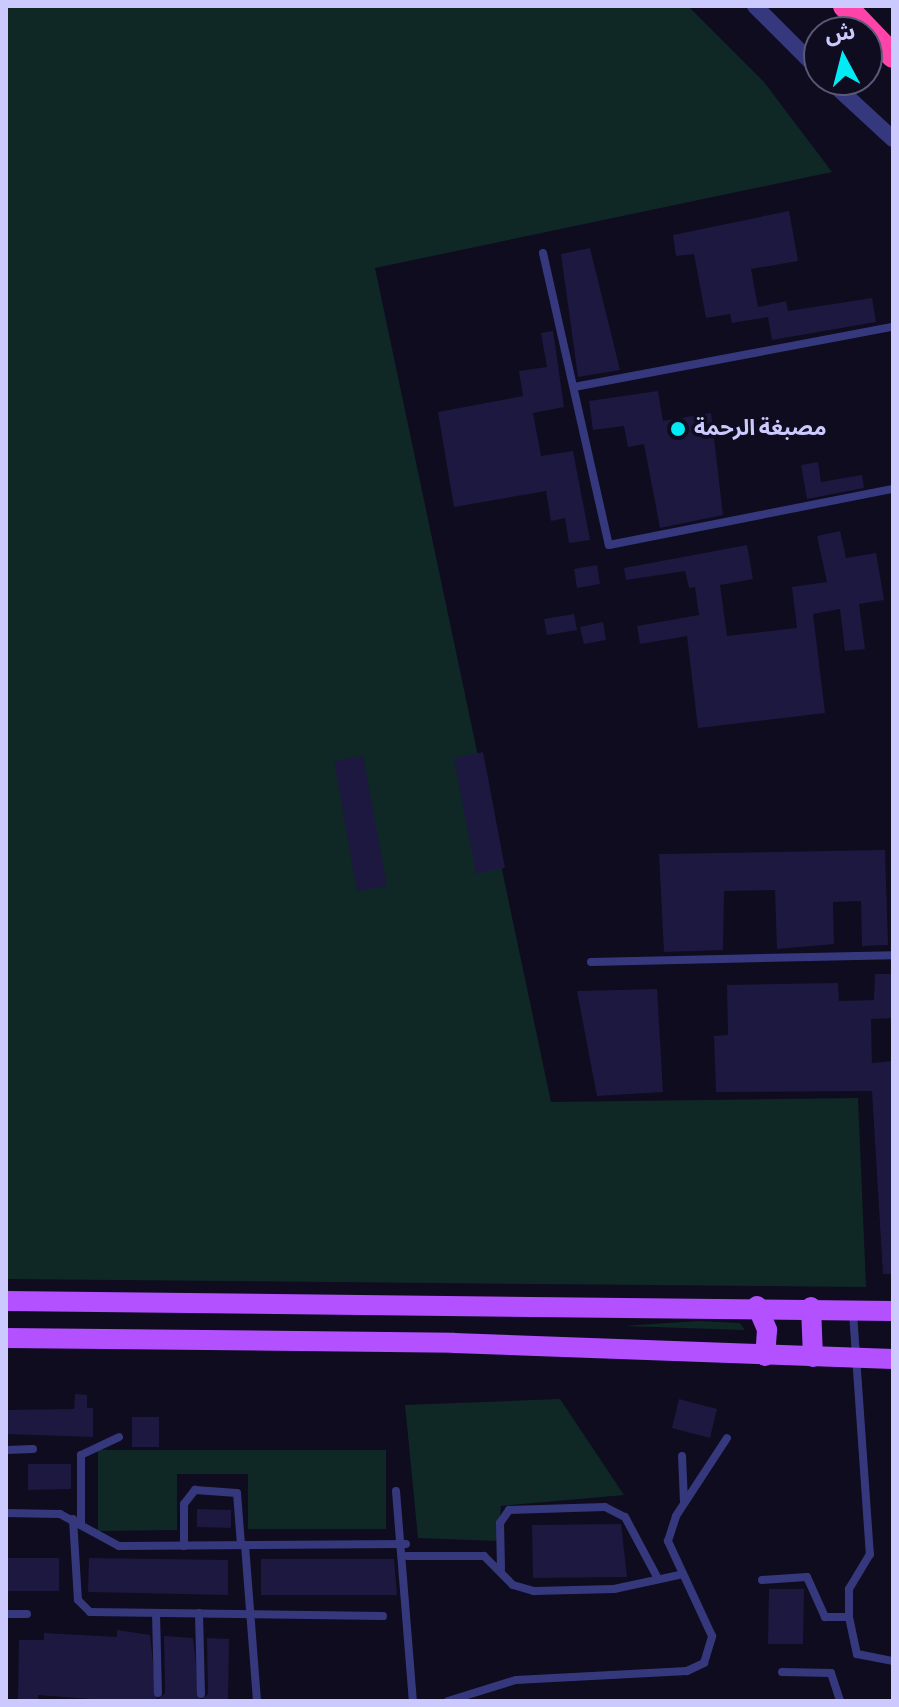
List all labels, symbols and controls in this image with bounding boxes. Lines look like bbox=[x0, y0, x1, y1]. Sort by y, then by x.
north arrow bbox=[803, 16, 883, 96]
text: ش bbox=[824, 18, 857, 49]
place label: مصبغة الرحمة bbox=[694, 416, 827, 442]
marker: مصبغة الرحمة bbox=[669, 420, 687, 438]

